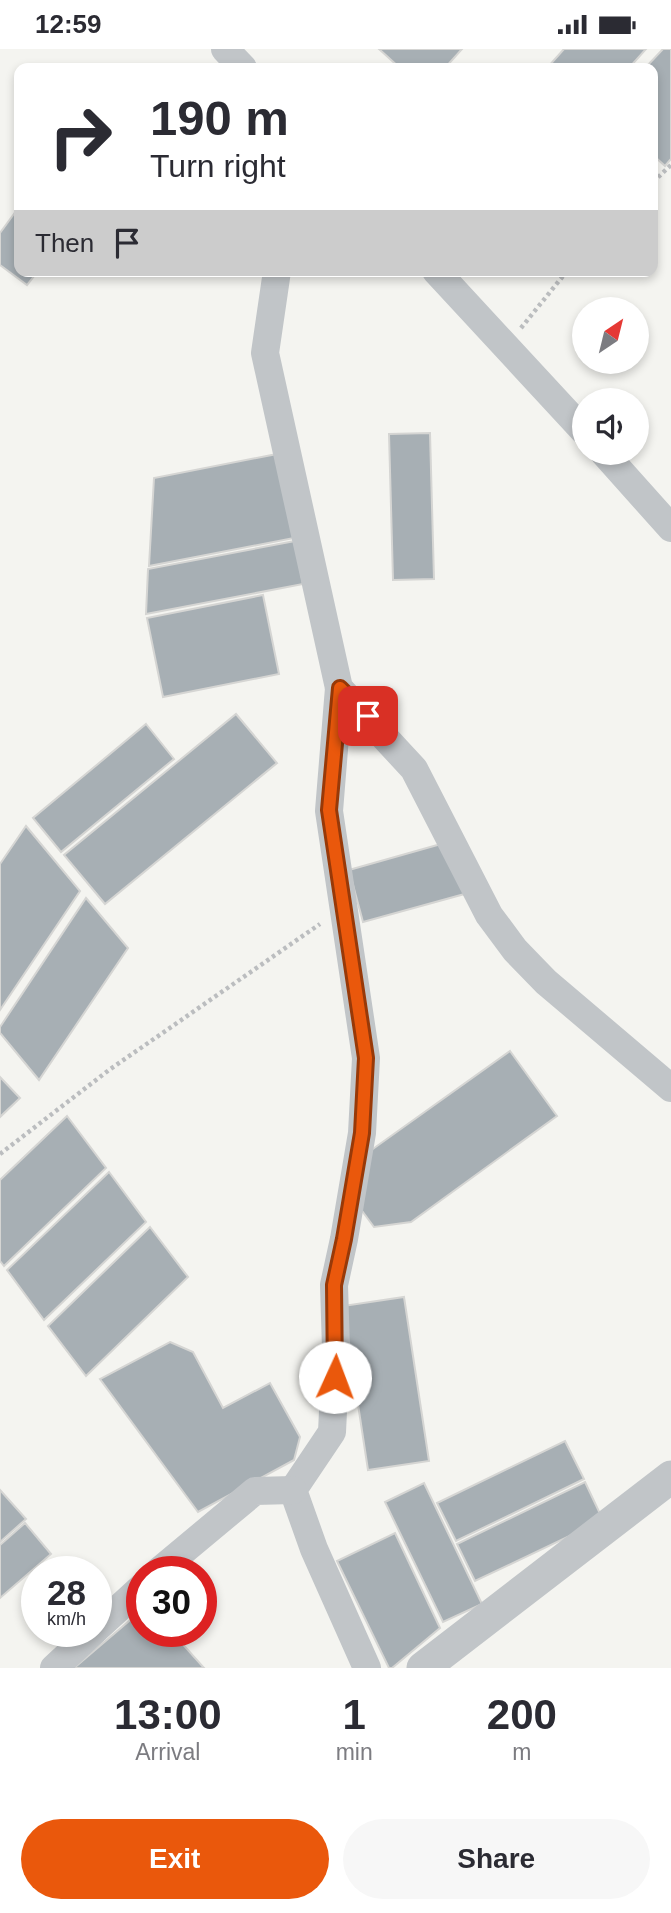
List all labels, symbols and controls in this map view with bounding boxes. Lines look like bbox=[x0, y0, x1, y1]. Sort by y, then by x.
text: 12:59 bbox=[35, 9, 102, 39]
icon: right bbox=[35, 91, 126, 182]
text: 190 m bbox=[150, 91, 289, 145]
text: Turn right bbox=[150, 148, 286, 184]
icon: arrive bbox=[108, 224, 146, 262]
text: Then bbox=[35, 228, 94, 258]
north arrow bbox=[572, 297, 649, 375]
map controls bbox=[572, 297, 649, 465]
button: sound bbox=[572, 388, 649, 465]
pin bbox=[338, 686, 398, 746]
icon: arrive bbox=[349, 697, 387, 735]
position arrow bbox=[298, 1340, 372, 1414]
speed limit sign: 30 bbox=[126, 1556, 217, 1647]
text: 28 bbox=[47, 1573, 86, 1612]
text: km/h bbox=[47, 1609, 86, 1629]
text: 13:00 bbox=[114, 1691, 222, 1738]
text: 1 bbox=[342, 1691, 366, 1738]
text: 200 bbox=[487, 1691, 557, 1738]
text: Arrival bbox=[135, 1739, 200, 1765]
text: min bbox=[336, 1739, 373, 1765]
text: m bbox=[512, 1739, 531, 1765]
button: Exit bbox=[21, 1819, 329, 1899]
button: Share bbox=[343, 1819, 650, 1899]

